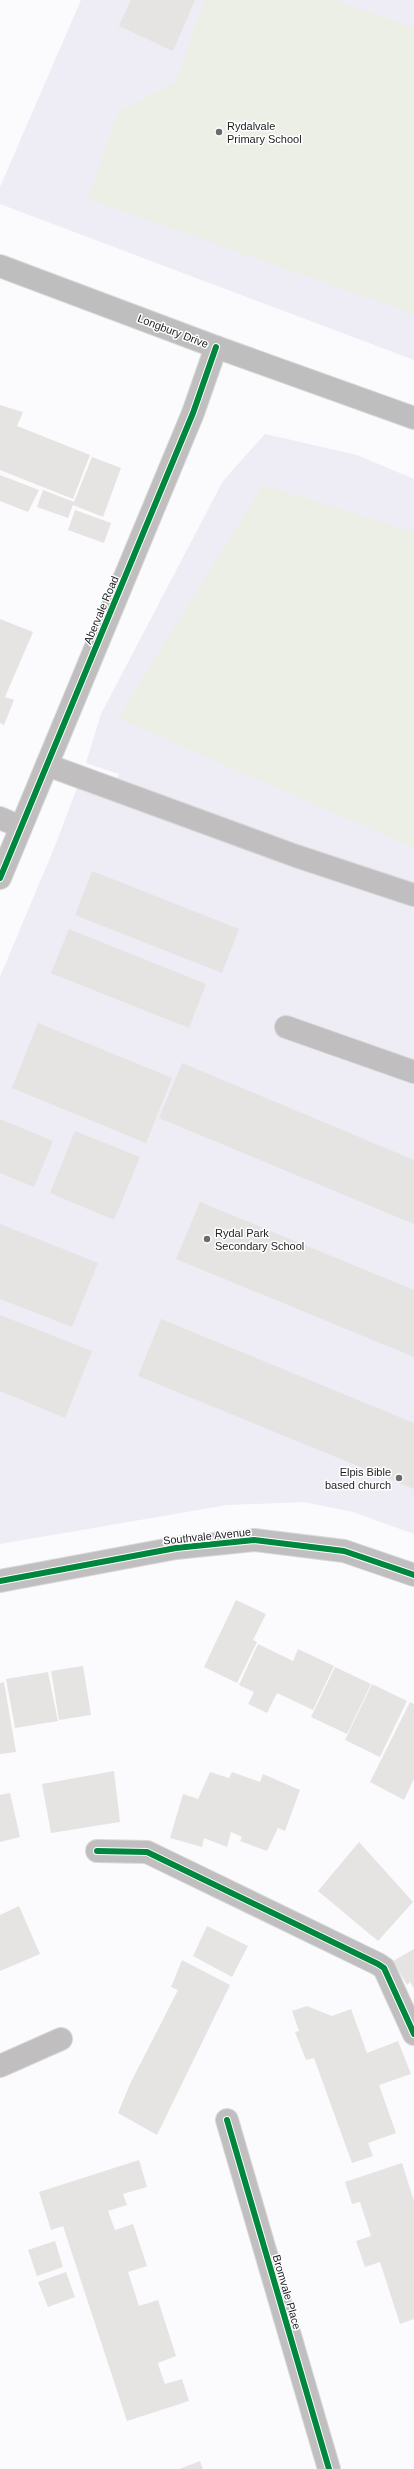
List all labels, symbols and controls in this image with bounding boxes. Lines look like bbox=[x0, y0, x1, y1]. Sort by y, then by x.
place label: Rydalvale Primary School bbox=[227, 120, 302, 145]
marker: Rydalvale Primary School bbox=[214, 127, 224, 137]
street label: Longbury Drive bbox=[136, 312, 210, 350]
street label: Abervale Road bbox=[81, 574, 121, 646]
place label: Rydal Park Secondary School bbox=[215, 1227, 304, 1252]
marker: Rydal Park Secondary School bbox=[202, 1234, 212, 1244]
place label: Elpis Bible based church bbox=[325, 1466, 391, 1491]
marker: Elpis Bible based church bbox=[394, 1473, 404, 1483]
street label: Southvale Avenue bbox=[162, 1525, 252, 1547]
street label: Bromvale Place bbox=[271, 2253, 303, 2331]

